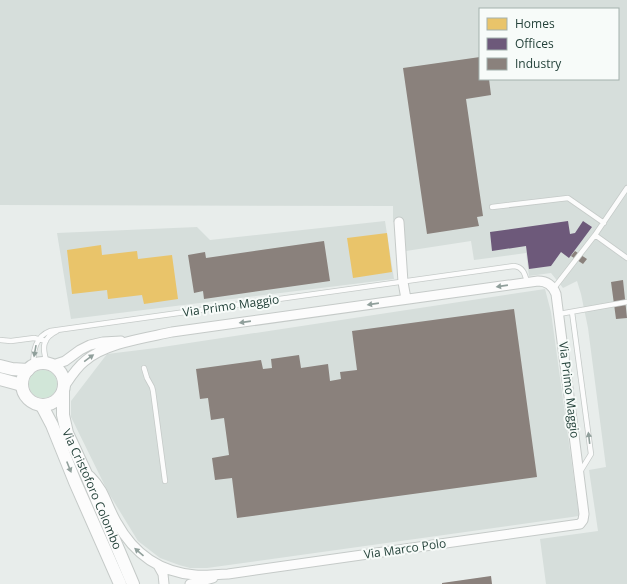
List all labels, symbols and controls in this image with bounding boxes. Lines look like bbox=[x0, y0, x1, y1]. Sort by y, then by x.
legend bbox=[479, 8, 619, 80]
text: Homes bbox=[515, 15, 555, 32]
text: Offices bbox=[515, 35, 554, 52]
text: Industry bbox=[515, 55, 562, 72]
one-way arrow bbox=[496, 283, 508, 289]
street label: Via Primo Maggio bbox=[182, 290, 280, 321]
one-way arrow bbox=[367, 301, 379, 307]
one-way arrow bbox=[239, 319, 251, 325]
street label: Via Primo Maggio bbox=[555, 341, 584, 439]
one-way arrow bbox=[31, 345, 37, 358]
one-way arrow bbox=[84, 354, 94, 362]
street label: Via Cristoforo Colombo bbox=[58, 426, 126, 552]
one-way arrow bbox=[586, 432, 592, 444]
one-way arrow bbox=[66, 461, 72, 472]
street label: Via Marco Polo bbox=[363, 534, 447, 563]
one-way arrow bbox=[134, 547, 144, 556]

